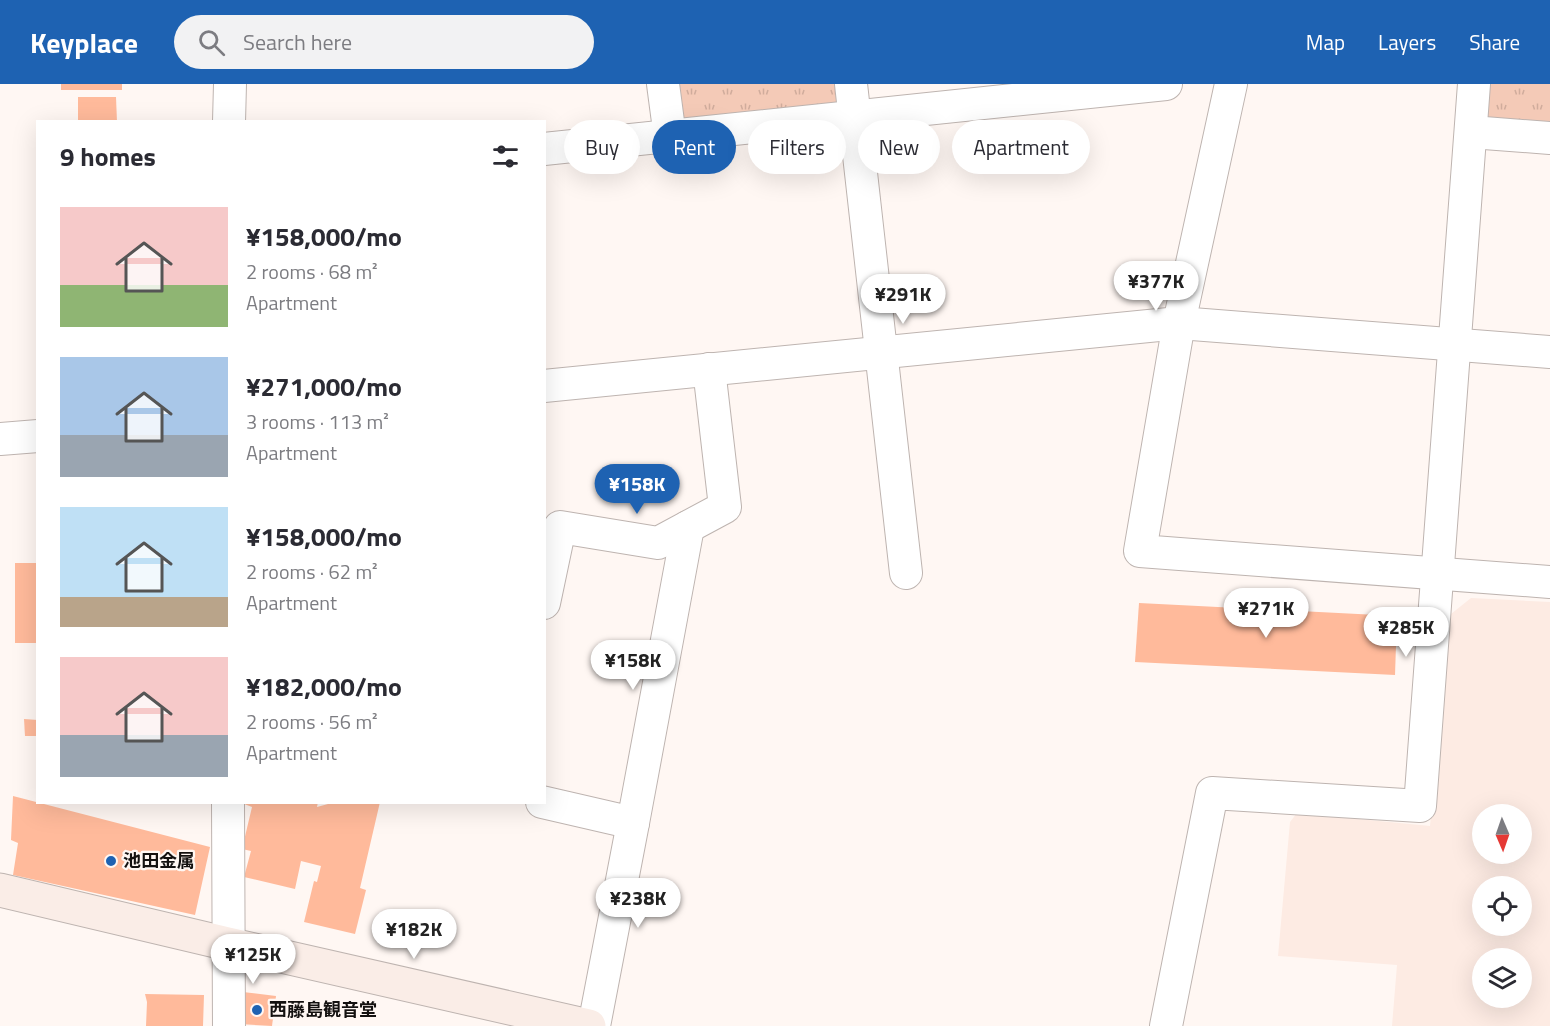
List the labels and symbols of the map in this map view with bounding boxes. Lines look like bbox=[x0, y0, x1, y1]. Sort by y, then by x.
pin: ¥377K bbox=[1114, 261, 1198, 312]
pin: ¥291K bbox=[861, 274, 945, 325]
pin: ¥158K bbox=[595, 464, 679, 515]
pin: ¥271K bbox=[1224, 588, 1308, 639]
pin: ¥285K bbox=[1364, 607, 1448, 658]
pin: ¥158K bbox=[591, 640, 675, 691]
north arrow bbox=[1472, 804, 1532, 864]
place label: 池田金属 bbox=[123, 847, 195, 874]
marker: 池田金属 bbox=[104, 854, 118, 868]
pin: ¥238K bbox=[596, 878, 680, 929]
pin: ¥182K bbox=[372, 909, 456, 960]
pin: ¥125K bbox=[211, 934, 295, 985]
place label: 西藤島観音堂 bbox=[269, 996, 377, 1023]
marker: 西藤島観音堂 bbox=[250, 1003, 264, 1017]

